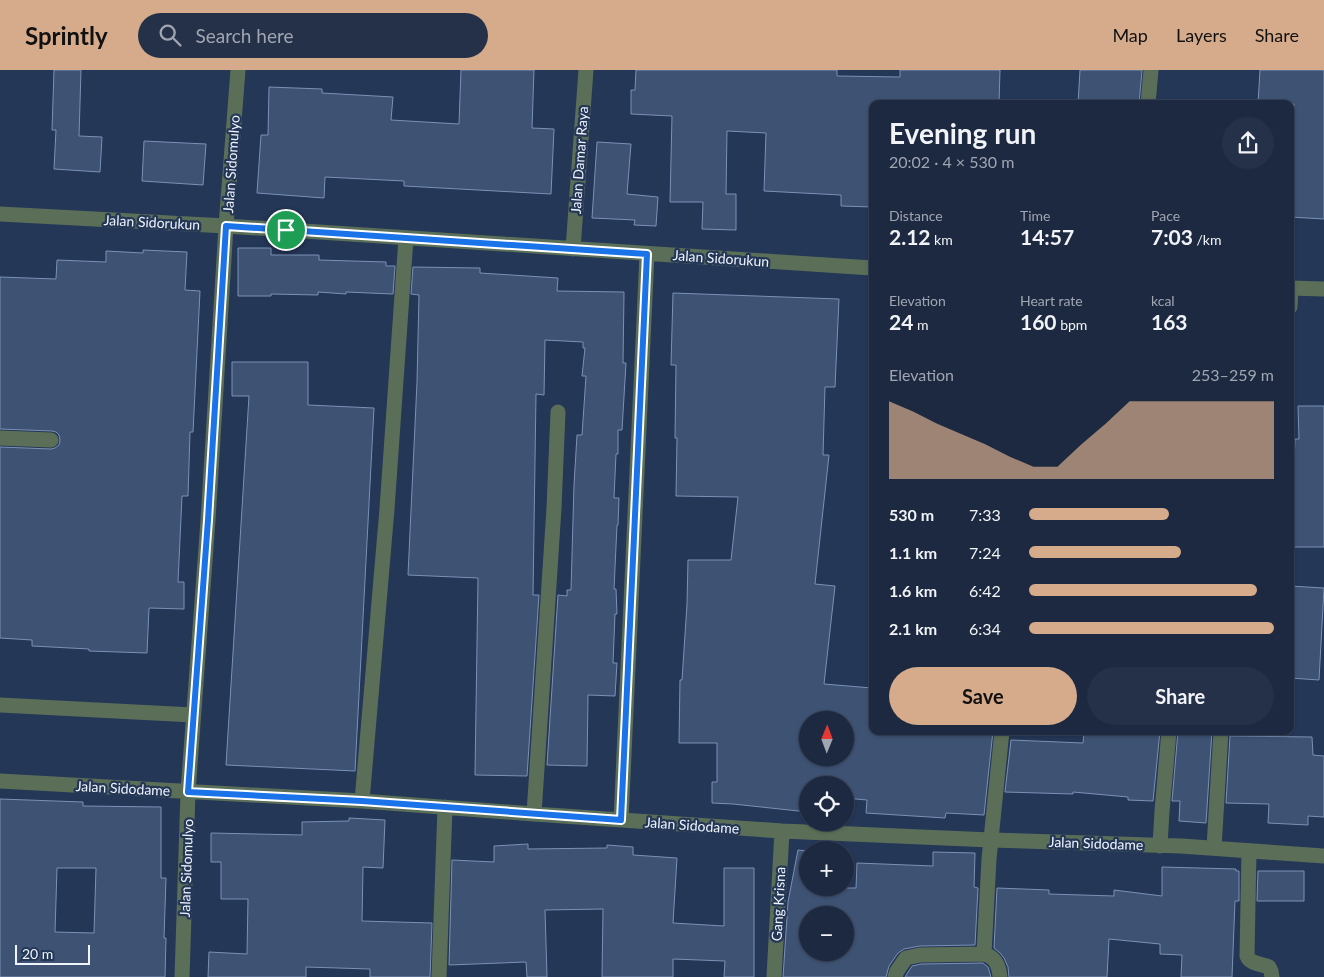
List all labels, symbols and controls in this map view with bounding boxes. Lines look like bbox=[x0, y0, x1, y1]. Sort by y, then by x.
search box bbox=[138, 13, 488, 58]
text: Sprintly bbox=[25, 21, 108, 50]
icon: search bbox=[156, 21, 184, 49]
text: Search here bbox=[196, 24, 294, 47]
text: Map bbox=[1112, 24, 1148, 46]
text: Layers bbox=[1176, 24, 1227, 46]
text: Share bbox=[1255, 24, 1299, 46]
street label: Jalan Damar Raya bbox=[567, 105, 591, 214]
street label: Jalan Sidomulyo bbox=[219, 114, 243, 214]
text: Evening run bbox=[889, 116, 1036, 150]
button: share bbox=[1222, 117, 1274, 169]
text: 20:02 · 4 × 530 m bbox=[889, 152, 1014, 171]
text: Distance bbox=[889, 207, 943, 224]
text: Time bbox=[1020, 207, 1051, 224]
text: Pace bbox=[1151, 207, 1180, 224]
pin bbox=[265, 209, 307, 251]
street label: Jalan Sidorukun bbox=[103, 211, 201, 233]
icon: arrive bbox=[272, 216, 300, 244]
text: 2.12 bbox=[889, 224, 931, 249]
text: 14:57 bbox=[1020, 224, 1074, 249]
text: 7:03 bbox=[1151, 224, 1193, 249]
text: km bbox=[931, 231, 953, 248]
text: /km bbox=[1193, 231, 1222, 248]
street label: Jalan Sidorukun bbox=[672, 246, 770, 270]
text: Elevation bbox=[889, 292, 946, 309]
text: Heart rate bbox=[1020, 292, 1083, 309]
text: kcal bbox=[1151, 292, 1175, 309]
text: 24 bbox=[889, 309, 913, 334]
text: 160 bbox=[1020, 309, 1057, 334]
text: 163 bbox=[1151, 309, 1188, 334]
text: m bbox=[913, 316, 928, 333]
text: bpm bbox=[1057, 316, 1087, 333]
text: Elevation bbox=[889, 365, 954, 384]
text: 253–259 m bbox=[1192, 365, 1274, 384]
text: 530 m bbox=[889, 505, 934, 524]
text: 7:33 bbox=[969, 505, 1001, 524]
text: 1.1 km bbox=[889, 543, 937, 562]
text: 7:24 bbox=[969, 543, 1001, 562]
text: 1.6 km bbox=[889, 581, 937, 600]
text: 6:42 bbox=[969, 581, 1001, 600]
text: 2.1 km bbox=[889, 619, 937, 638]
text: 6:34 bbox=[969, 619, 1001, 638]
button: Save bbox=[889, 667, 1077, 725]
button: Share bbox=[1087, 667, 1274, 725]
north arrow bbox=[799, 711, 854, 766]
map controls bbox=[799, 711, 854, 961]
button: locate bbox=[799, 776, 854, 831]
street label: Jalan Sidodame bbox=[75, 777, 171, 799]
street label: Jalan Sidodame bbox=[644, 813, 740, 837]
street label: Jalan Sidomulyo bbox=[176, 818, 196, 918]
street label: Jalan Sidodame bbox=[1048, 833, 1144, 853]
button: + bbox=[799, 841, 854, 896]
street label: Gang Krisna bbox=[768, 866, 788, 942]
button: − bbox=[799, 906, 854, 961]
scale bar bbox=[15, 942, 90, 965]
text: 20 m bbox=[22, 945, 53, 962]

